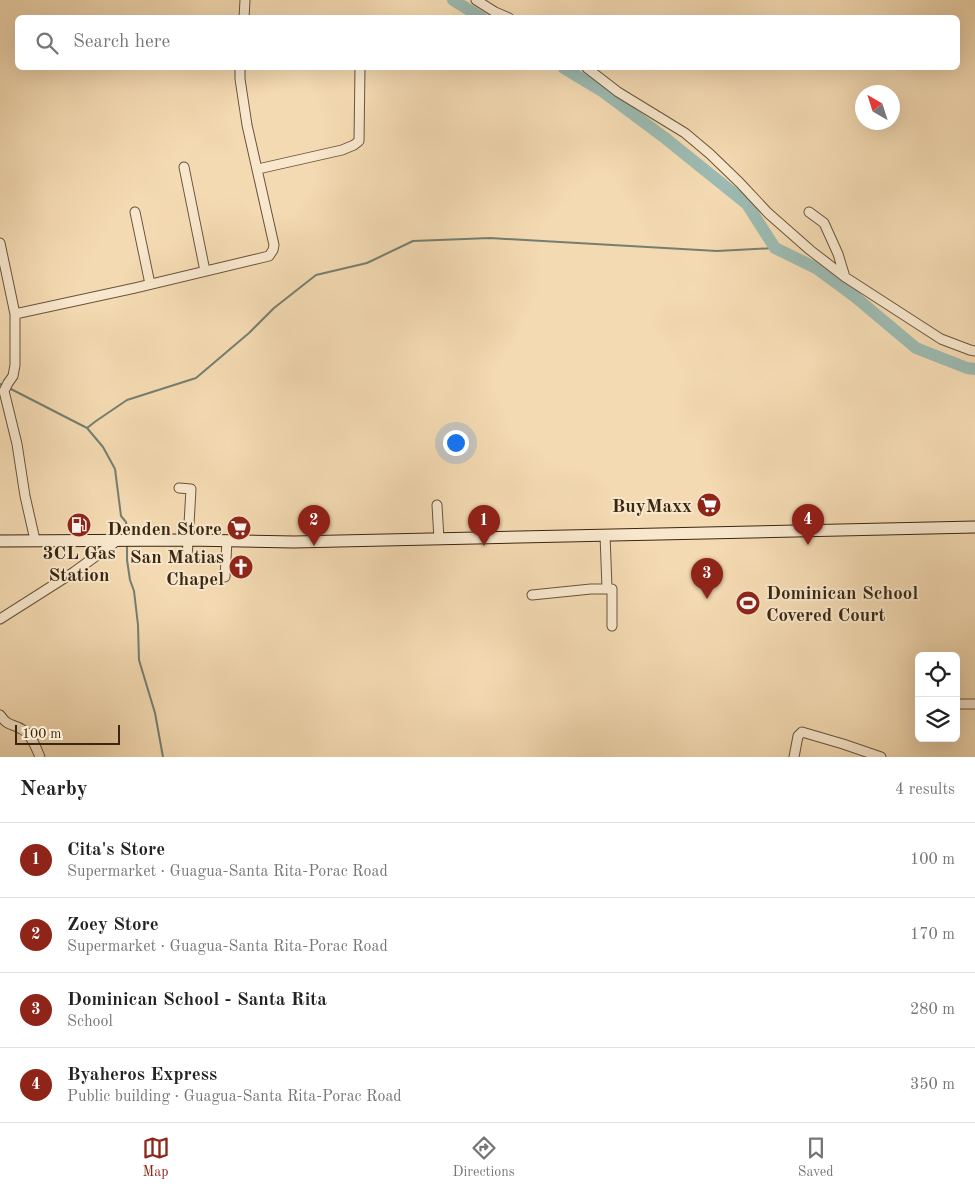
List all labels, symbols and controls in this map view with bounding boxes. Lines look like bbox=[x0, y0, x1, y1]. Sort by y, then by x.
search box bbox=[15, 15, 960, 70]
icon: search bbox=[33, 29, 61, 57]
text: Search here bbox=[73, 33, 170, 52]
north arrow bbox=[855, 85, 900, 130]
your location bbox=[443, 430, 469, 456]
supermarket icon: BuyMaxx bbox=[696, 492, 722, 518]
place label: BuyMaxx bbox=[612, 498, 692, 517]
pin: 4 bbox=[792, 504, 824, 545]
pin: 2 bbox=[298, 505, 330, 546]
pin: 1 bbox=[468, 505, 500, 546]
fuel station icon: 3CL Gas Station bbox=[66, 512, 92, 538]
supermarket icon: Denden Store bbox=[226, 515, 252, 541]
place label: Denden Store bbox=[107, 521, 222, 540]
place label: 3CL Gas Station bbox=[42, 545, 116, 586]
place label: San Matias Chapel bbox=[130, 549, 224, 590]
church icon: San Matias Chapel bbox=[228, 554, 254, 580]
pin: 3 bbox=[691, 558, 723, 599]
place label: Dominican School Covered Court bbox=[766, 585, 918, 626]
sports icon: Dominican School Covered Court bbox=[735, 590, 761, 616]
map controls bbox=[915, 652, 960, 742]
button: locate bbox=[915, 652, 960, 697]
button: layers bbox=[915, 697, 960, 742]
scale bar bbox=[15, 722, 120, 745]
text: 100 m bbox=[22, 727, 61, 741]
text: Nearby bbox=[20, 779, 88, 800]
text: 4 results bbox=[895, 782, 955, 798]
text: Cita's Store bbox=[67, 841, 165, 860]
text: 1 bbox=[31, 852, 41, 868]
text: 100 m bbox=[910, 852, 955, 868]
text: Supermarket · Guagua-Santa Rita-Porac Road bbox=[67, 864, 388, 880]
text: Zoey Store bbox=[67, 916, 159, 935]
text: 2 bbox=[31, 927, 41, 943]
text: 170 m bbox=[910, 927, 955, 943]
text: Supermarket · Guagua-Santa Rita-Porac Road bbox=[67, 939, 388, 955]
text: Dominican School - Santa Rita bbox=[67, 991, 327, 1010]
text: 3 bbox=[31, 1002, 41, 1018]
text: 280 m bbox=[910, 1002, 955, 1018]
text: School bbox=[67, 1014, 113, 1030]
text: Byaheros Express bbox=[67, 1066, 217, 1085]
text: 4 bbox=[31, 1077, 41, 1093]
text: 350 m bbox=[910, 1077, 955, 1093]
text: Public building · Guagua-Santa Rita-Porac Road bbox=[67, 1089, 402, 1105]
tab: Map bbox=[142, 1134, 170, 1181]
tab: Directions bbox=[453, 1134, 515, 1181]
tab: Saved bbox=[798, 1134, 833, 1181]

